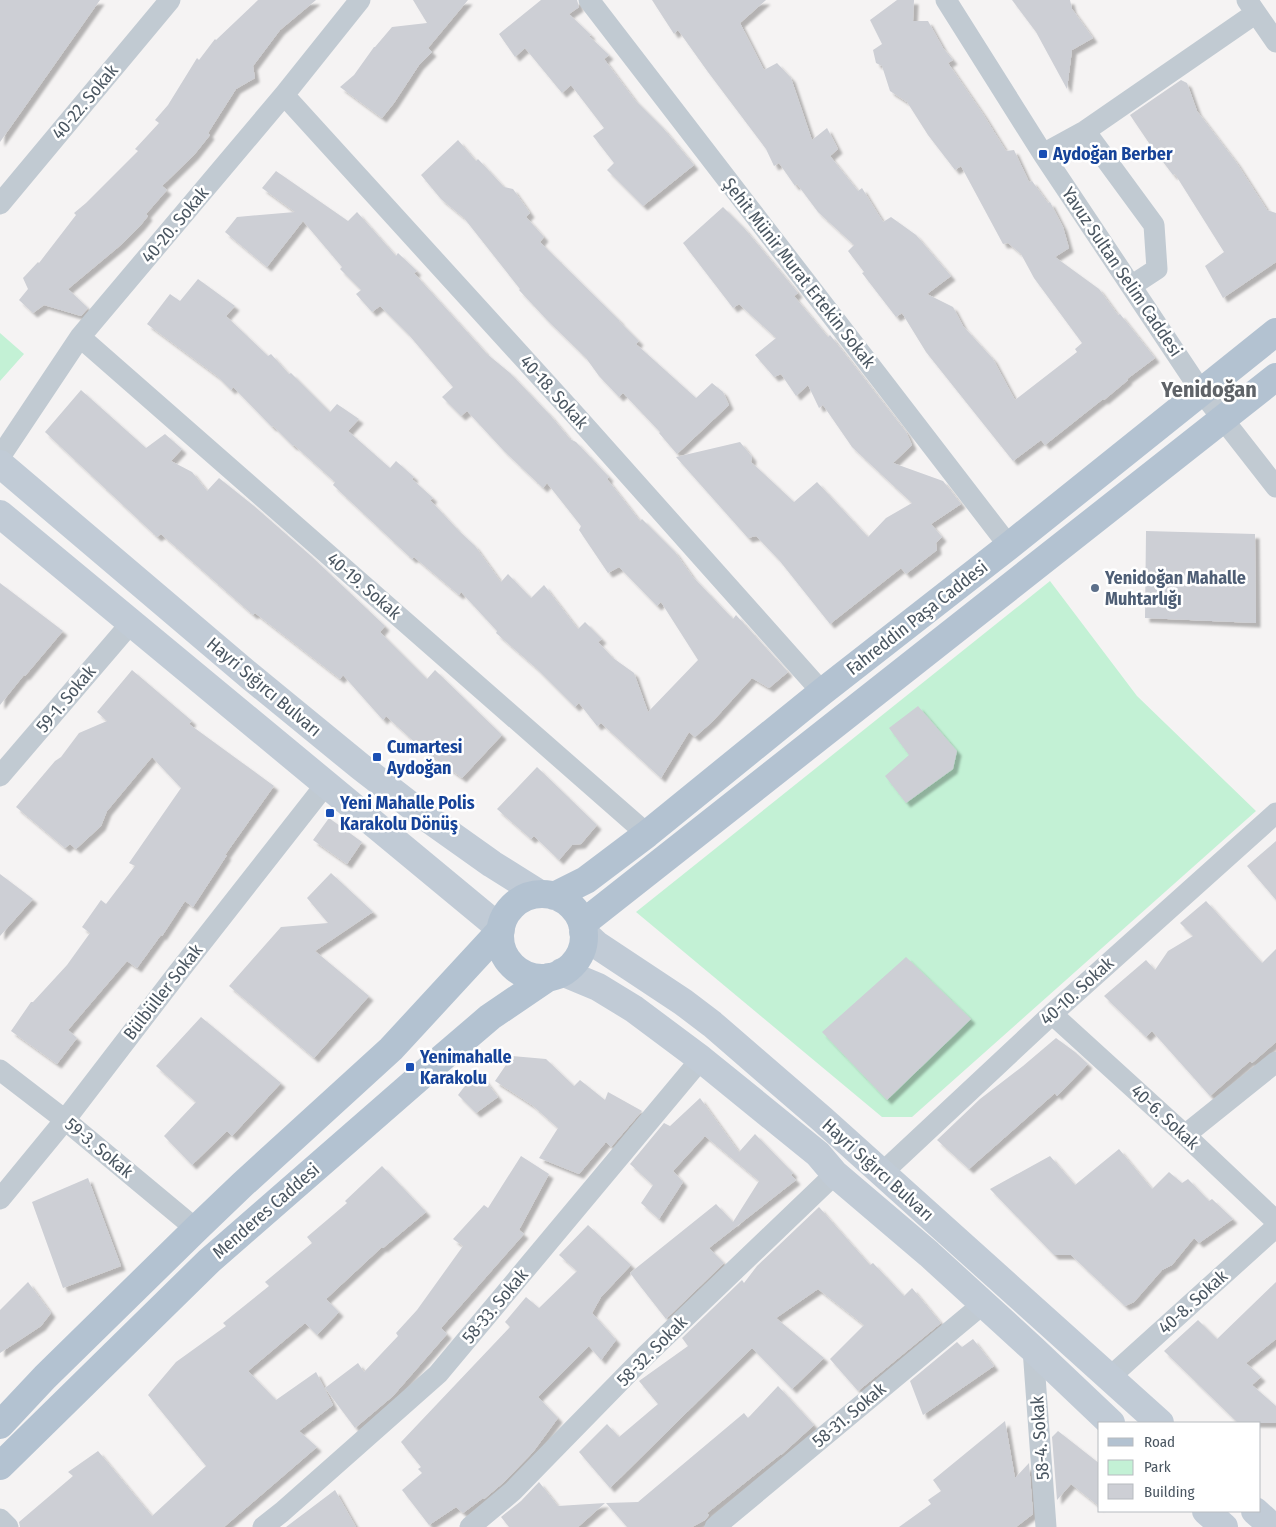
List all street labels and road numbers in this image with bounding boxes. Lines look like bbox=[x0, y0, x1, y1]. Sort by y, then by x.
street label: 40-22. Sokak bbox=[47, 60, 123, 144]
street label: Şehit Münir Murat Ertekin Sokak bbox=[718, 174, 880, 373]
street label: 40-20. Sokak bbox=[137, 182, 214, 268]
street label: Yavuz Sultan Selim Caddesi bbox=[1057, 183, 1187, 361]
street label: 40-18. Sokak bbox=[515, 351, 593, 434]
street label: 40-19. Sokak bbox=[322, 548, 406, 625]
street label: Fahreddin Paşa Caddesi bbox=[842, 556, 992, 680]
street label: Hayri Sığırcı Bulvarı bbox=[202, 633, 326, 741]
street label: 59-1. Sokak bbox=[32, 660, 101, 737]
street label: Bülbüller Sokak bbox=[119, 939, 208, 1044]
street label: 40-10. Sokak bbox=[1036, 952, 1119, 1030]
street label: 40-6. Sokak bbox=[1126, 1080, 1204, 1155]
street label: 59-3. Sokak bbox=[60, 1113, 138, 1183]
street label: Hayri Sığırcı Bulvarı bbox=[818, 1114, 938, 1226]
street label: Menderes Caddesi bbox=[208, 1159, 324, 1263]
street label: 58-33. Sokak bbox=[457, 1264, 533, 1348]
street label: 40-8. Sokak bbox=[1154, 1265, 1233, 1339]
street label: 58-32. Sokak bbox=[612, 1311, 692, 1391]
street label: 58-31. Sokak bbox=[808, 1377, 891, 1452]
street label: 58-4. Sokak bbox=[1026, 1395, 1054, 1481]

